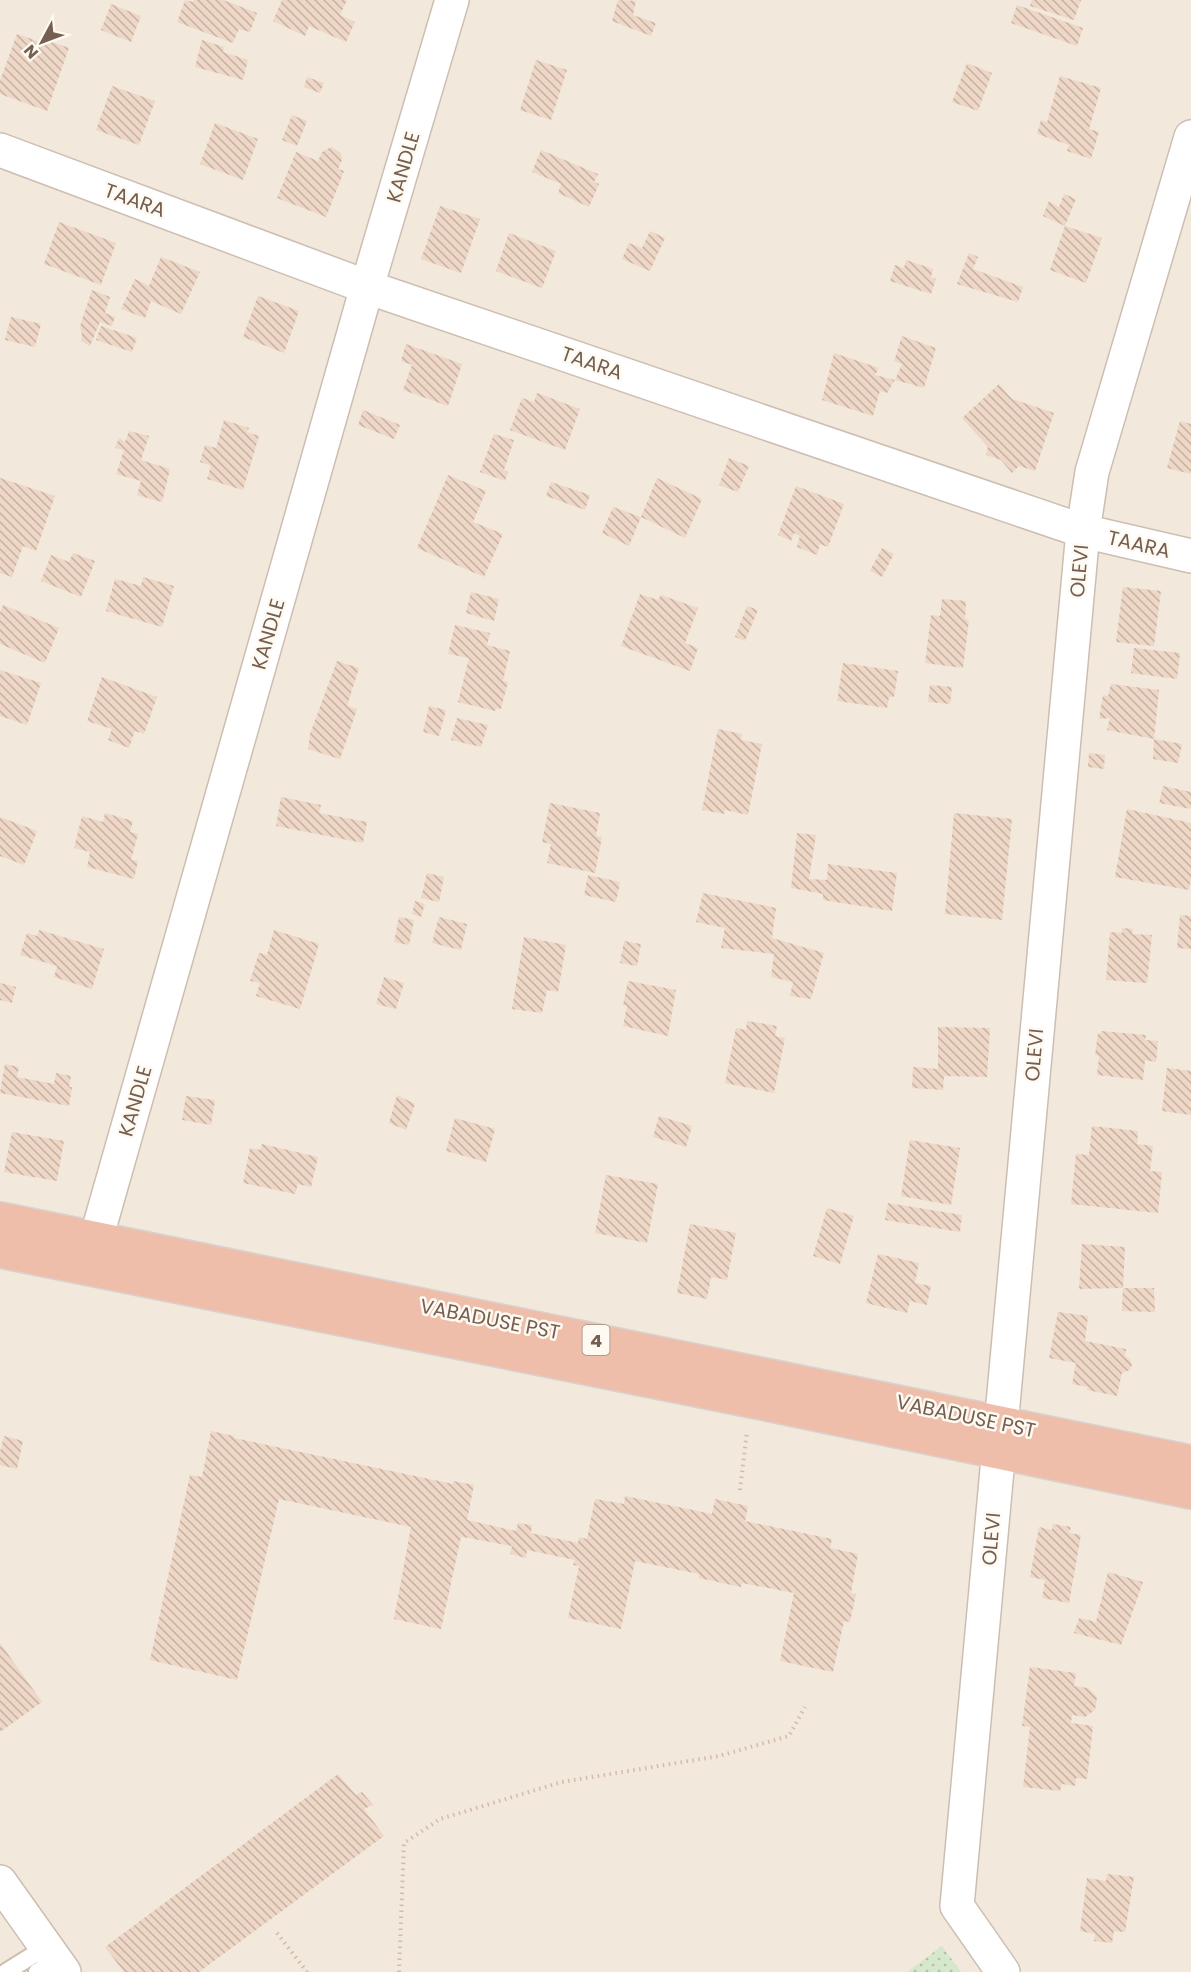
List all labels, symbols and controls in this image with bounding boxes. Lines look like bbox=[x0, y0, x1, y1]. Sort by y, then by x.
north arrow bbox=[12, 12, 72, 72]
text: N bbox=[18, 39, 44, 64]
street label: KANDLE bbox=[380, 128, 426, 206]
street label: TAARA bbox=[100, 176, 170, 224]
street label: TAARA bbox=[557, 339, 627, 387]
street label: TAARA bbox=[1105, 523, 1173, 565]
street label: OLEVI bbox=[1063, 543, 1095, 599]
street label: KANDLE bbox=[245, 595, 291, 673]
street label: OLEVI bbox=[1018, 1027, 1050, 1083]
street label: KANDLE bbox=[112, 1062, 158, 1140]
street label: VABADUSE PST bbox=[418, 1292, 562, 1346]
road number: 4 bbox=[582, 1325, 610, 1355]
street label: VABADUSE PST bbox=[894, 1388, 1038, 1444]
street label: OLEVI bbox=[975, 1511, 1007, 1567]

